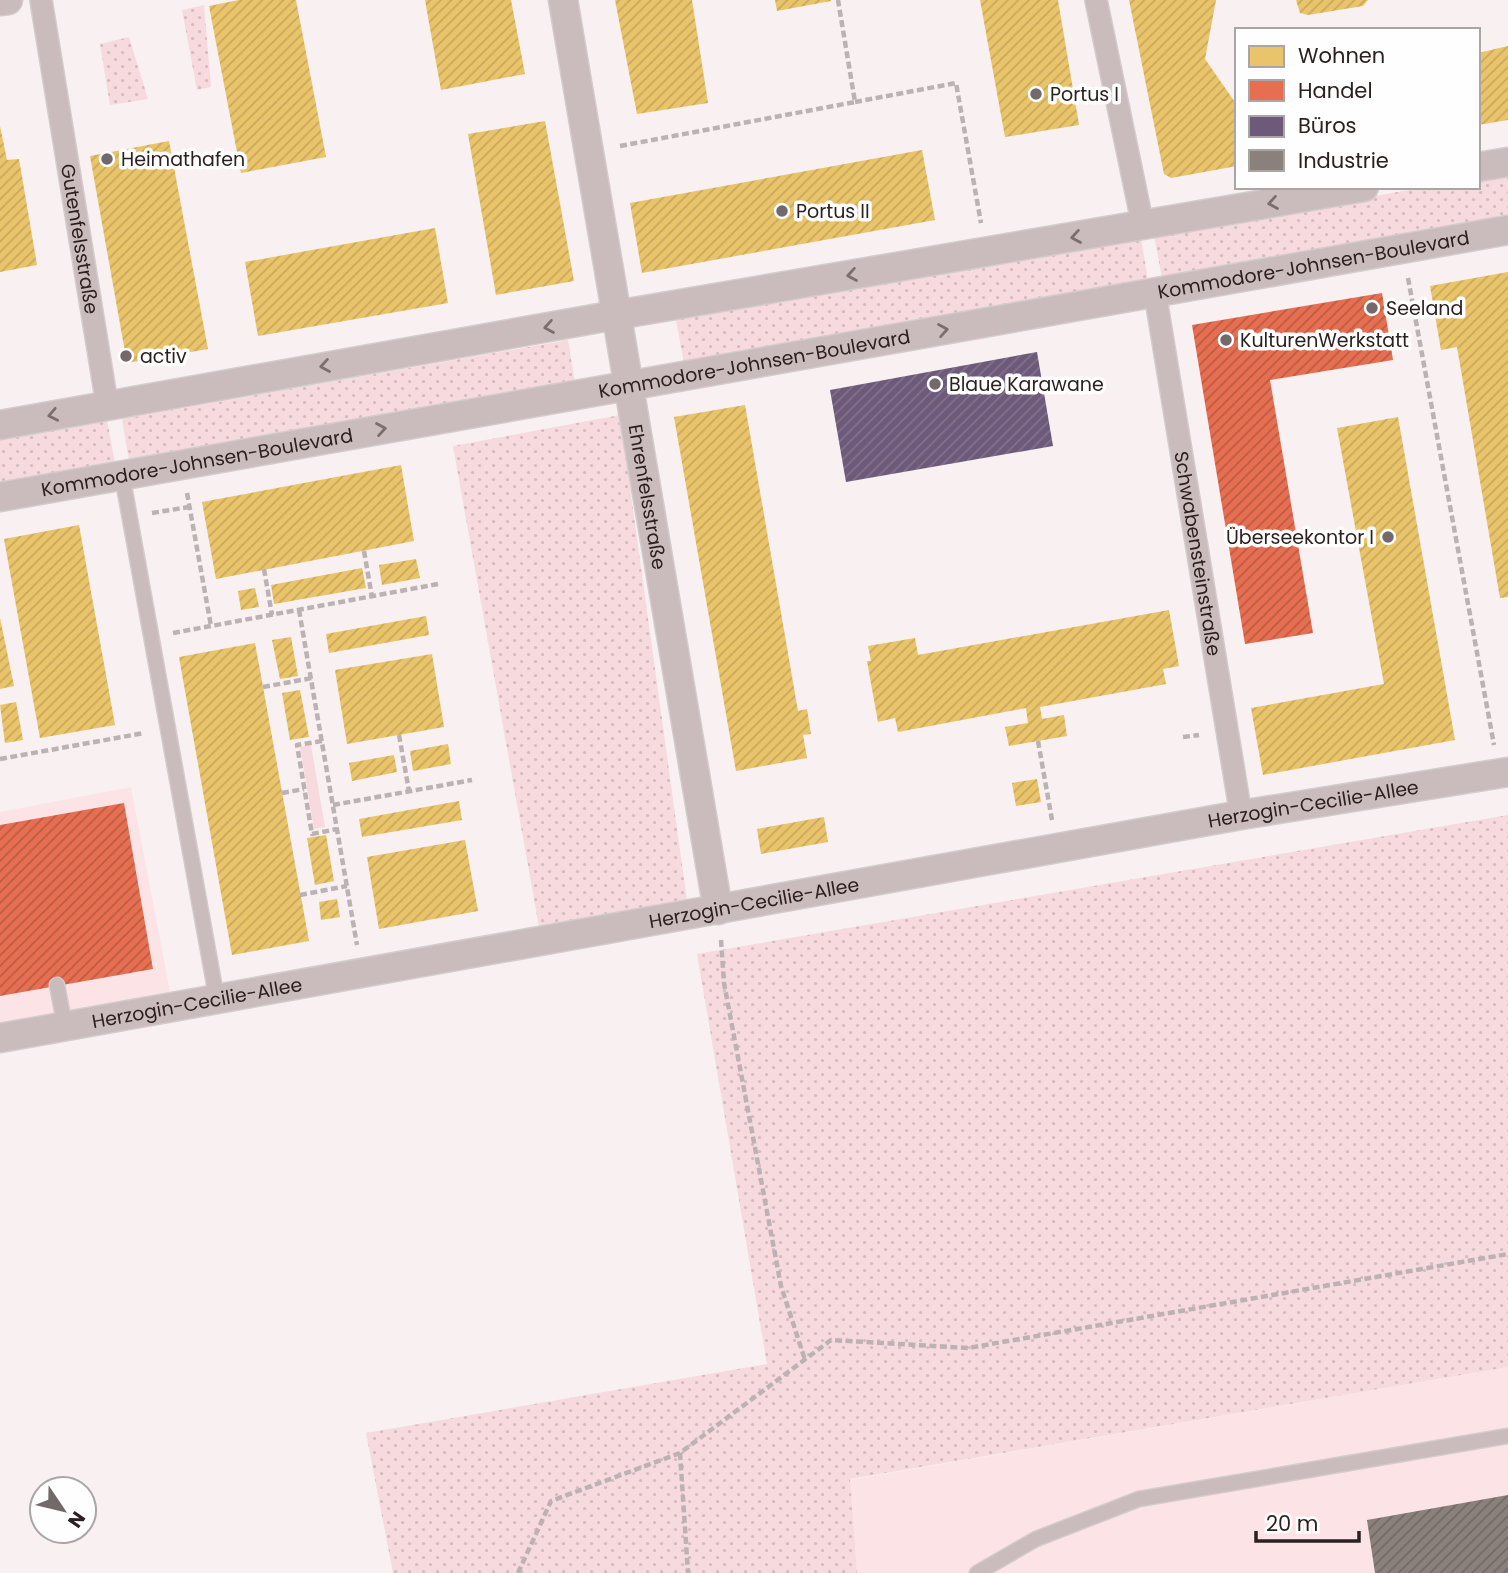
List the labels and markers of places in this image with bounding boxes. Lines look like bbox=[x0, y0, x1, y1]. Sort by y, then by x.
place label: Portus I bbox=[1050, 81, 1119, 108]
marker: Portus I bbox=[1028, 86, 1044, 102]
place label: Heimathafen bbox=[121, 146, 245, 173]
marker: Heimathafen bbox=[99, 151, 115, 167]
place label: Portus II bbox=[796, 198, 870, 225]
marker: Portus II bbox=[774, 203, 790, 219]
place label: Seeland bbox=[1386, 295, 1463, 322]
marker: Seeland bbox=[1364, 300, 1380, 316]
place label: KulturenWerkstatt bbox=[1240, 327, 1409, 354]
marker: KulturenWerkstatt bbox=[1218, 332, 1234, 348]
place label: activ bbox=[140, 343, 187, 370]
marker: activ bbox=[118, 348, 134, 364]
place label: Blaue Karawane bbox=[949, 371, 1104, 398]
marker: Blaue Karawane bbox=[927, 376, 943, 392]
place label: Überseekontor I bbox=[1226, 524, 1374, 551]
marker: Überseekontor I bbox=[1380, 529, 1396, 545]

